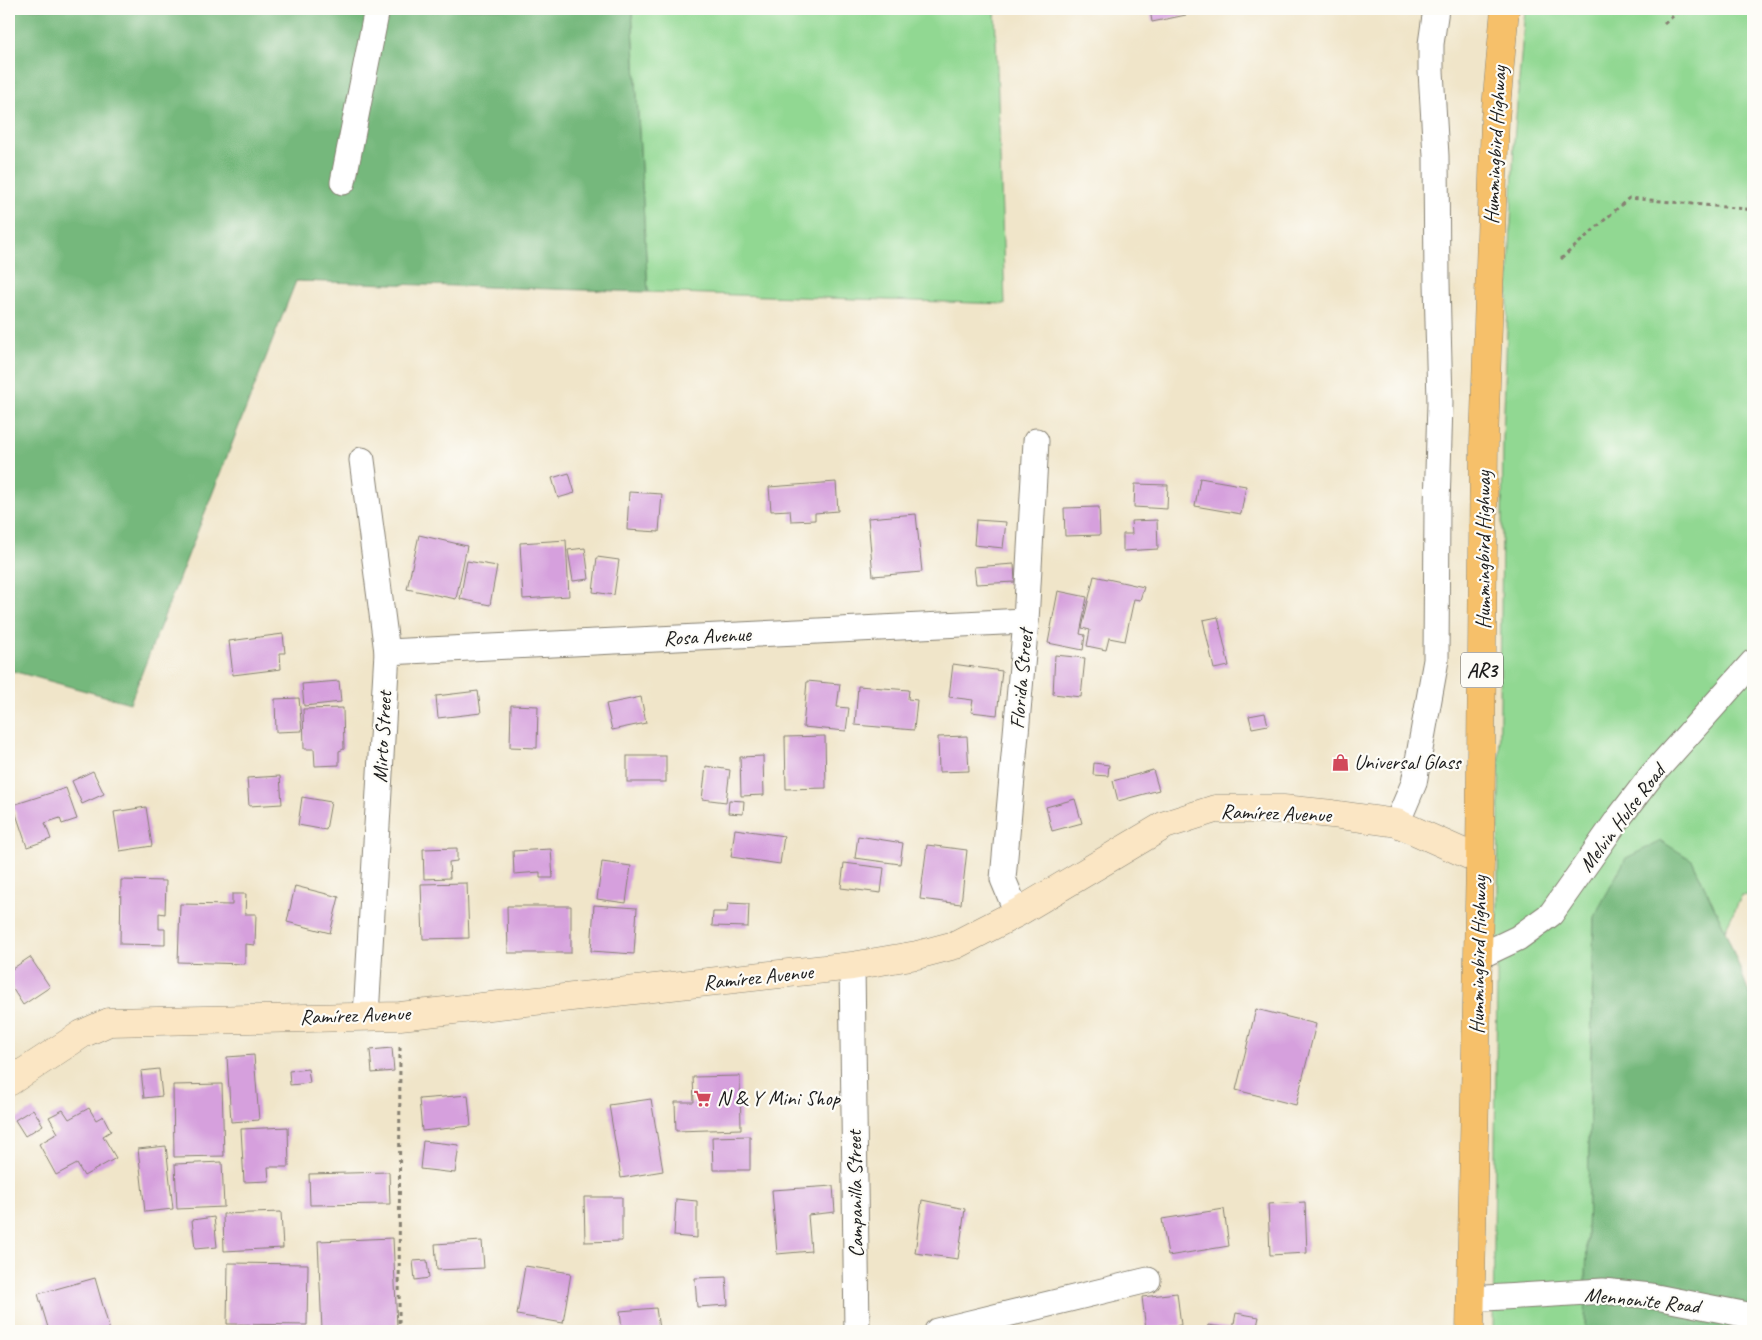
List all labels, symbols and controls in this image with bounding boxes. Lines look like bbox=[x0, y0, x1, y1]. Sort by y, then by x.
street label: Hummingbird Highway bbox=[1478, 63, 1512, 225]
street label: Hummingbird Highway bbox=[1470, 469, 1496, 629]
street label: Rosa Avenue bbox=[663, 621, 753, 651]
street label: Florida Street bbox=[1004, 625, 1039, 730]
road number: AR3 bbox=[1461, 652, 1503, 688]
street label: Mirto Street bbox=[367, 689, 397, 783]
place label: Universal Glass bbox=[1354, 749, 1462, 775]
shop icon: Universal Glass bbox=[1330, 752, 1350, 772]
street label: Melvin Hulse Road bbox=[1573, 757, 1673, 877]
street label: Ramírez Avenue bbox=[1220, 798, 1334, 828]
street label: Hummingbird Highway bbox=[1464, 874, 1492, 1034]
street label: Ramírez Avenue bbox=[702, 958, 816, 996]
street label: Ramírez Avenue bbox=[299, 1000, 413, 1030]
place label: N & Y Mini Shop bbox=[717, 1085, 842, 1111]
supermarket icon: N & Y Mini Shop bbox=[693, 1088, 713, 1108]
street label: Campanilla Street bbox=[841, 1128, 869, 1258]
street label: Mennonite Road bbox=[1583, 1281, 1705, 1319]

